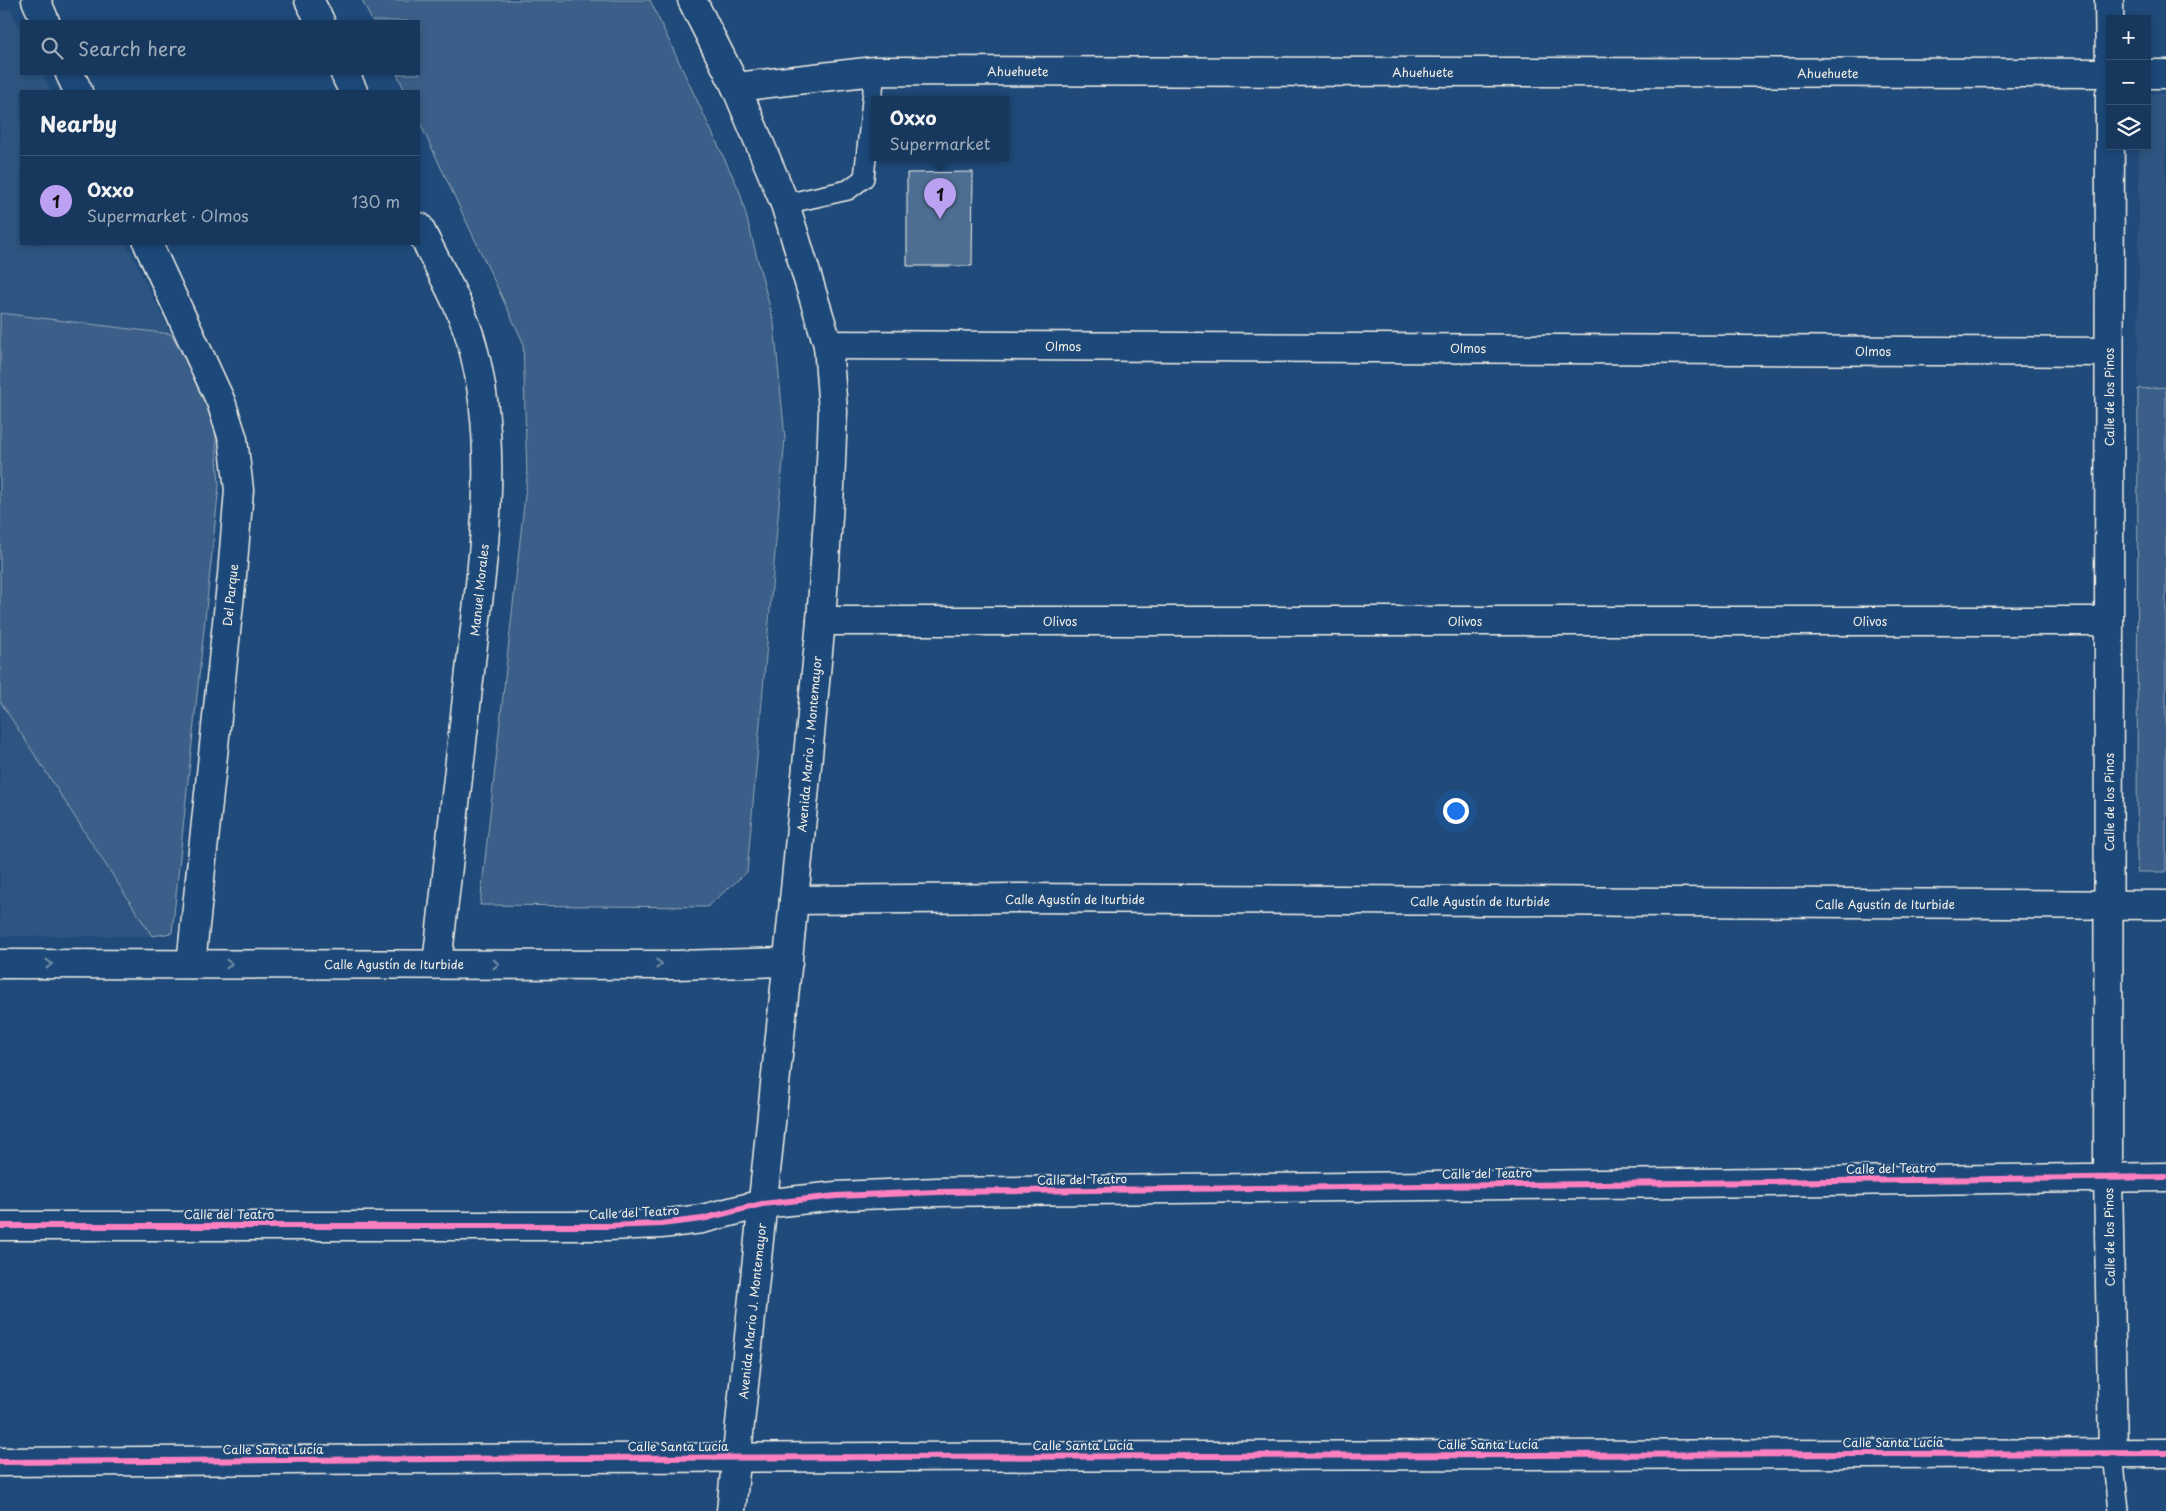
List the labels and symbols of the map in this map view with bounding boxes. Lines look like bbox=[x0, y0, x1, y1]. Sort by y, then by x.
street label: Ahuehuete bbox=[987, 62, 1049, 80]
street label: Ahuehuete bbox=[1392, 63, 1454, 81]
street label: Ahuehuete bbox=[1797, 64, 1859, 82]
pin: 1 bbox=[924, 178, 956, 219]
street label: Olmos bbox=[1045, 337, 1082, 355]
street label: Olmos bbox=[1450, 339, 1487, 357]
street label: Olmos bbox=[1855, 342, 1892, 360]
street label: Calle de los Pinos bbox=[2100, 347, 2118, 446]
street label: Manuel Morales bbox=[465, 543, 493, 637]
street label: Del Parque bbox=[218, 563, 242, 627]
street label: Olivos bbox=[1043, 612, 1078, 630]
street label: Olivos bbox=[1448, 612, 1483, 630]
street label: Olivos bbox=[1853, 612, 1888, 630]
street label: Avenida Mario J. Montemayor bbox=[792, 655, 826, 833]
street label: Calle de los Pinos bbox=[2100, 752, 2118, 851]
your location bbox=[1443, 798, 1469, 824]
street label: Calle Agustín de Iturbide bbox=[1005, 890, 1145, 908]
street label: Calle Agustín de Iturbide bbox=[1410, 892, 1550, 910]
street label: Calle Agustín de Iturbide bbox=[1815, 895, 1955, 913]
street label: Calle Agustín de Iturbide bbox=[324, 955, 464, 973]
one-way arrow bbox=[45, 959, 53, 969]
one-way arrow bbox=[225, 959, 233, 969]
one-way arrow bbox=[492, 959, 500, 969]
one-way arrow bbox=[655, 959, 663, 970]
street label: Calle del Teatro bbox=[1846, 1158, 1937, 1178]
street label: Calle del Teatro bbox=[1442, 1163, 1533, 1183]
street label: Calle del Teatro bbox=[1037, 1169, 1128, 1189]
street label: Calle de los Pinos bbox=[2099, 1187, 2119, 1286]
street label: Calle del Teatro bbox=[588, 1201, 680, 1223]
street label: Calle del Teatro bbox=[184, 1205, 275, 1223]
street label: Avenida Mario J. Montemayor bbox=[734, 1222, 770, 1400]
street label: Calle Santa Lucía bbox=[1843, 1433, 1944, 1451]
street label: Calle Santa Lucía bbox=[1438, 1435, 1539, 1453]
street label: Calle Santa Lucía bbox=[1033, 1436, 1134, 1454]
street label: Calle Santa Lucía bbox=[628, 1437, 729, 1455]
street label: Calle Santa Lucía bbox=[223, 1440, 324, 1458]

